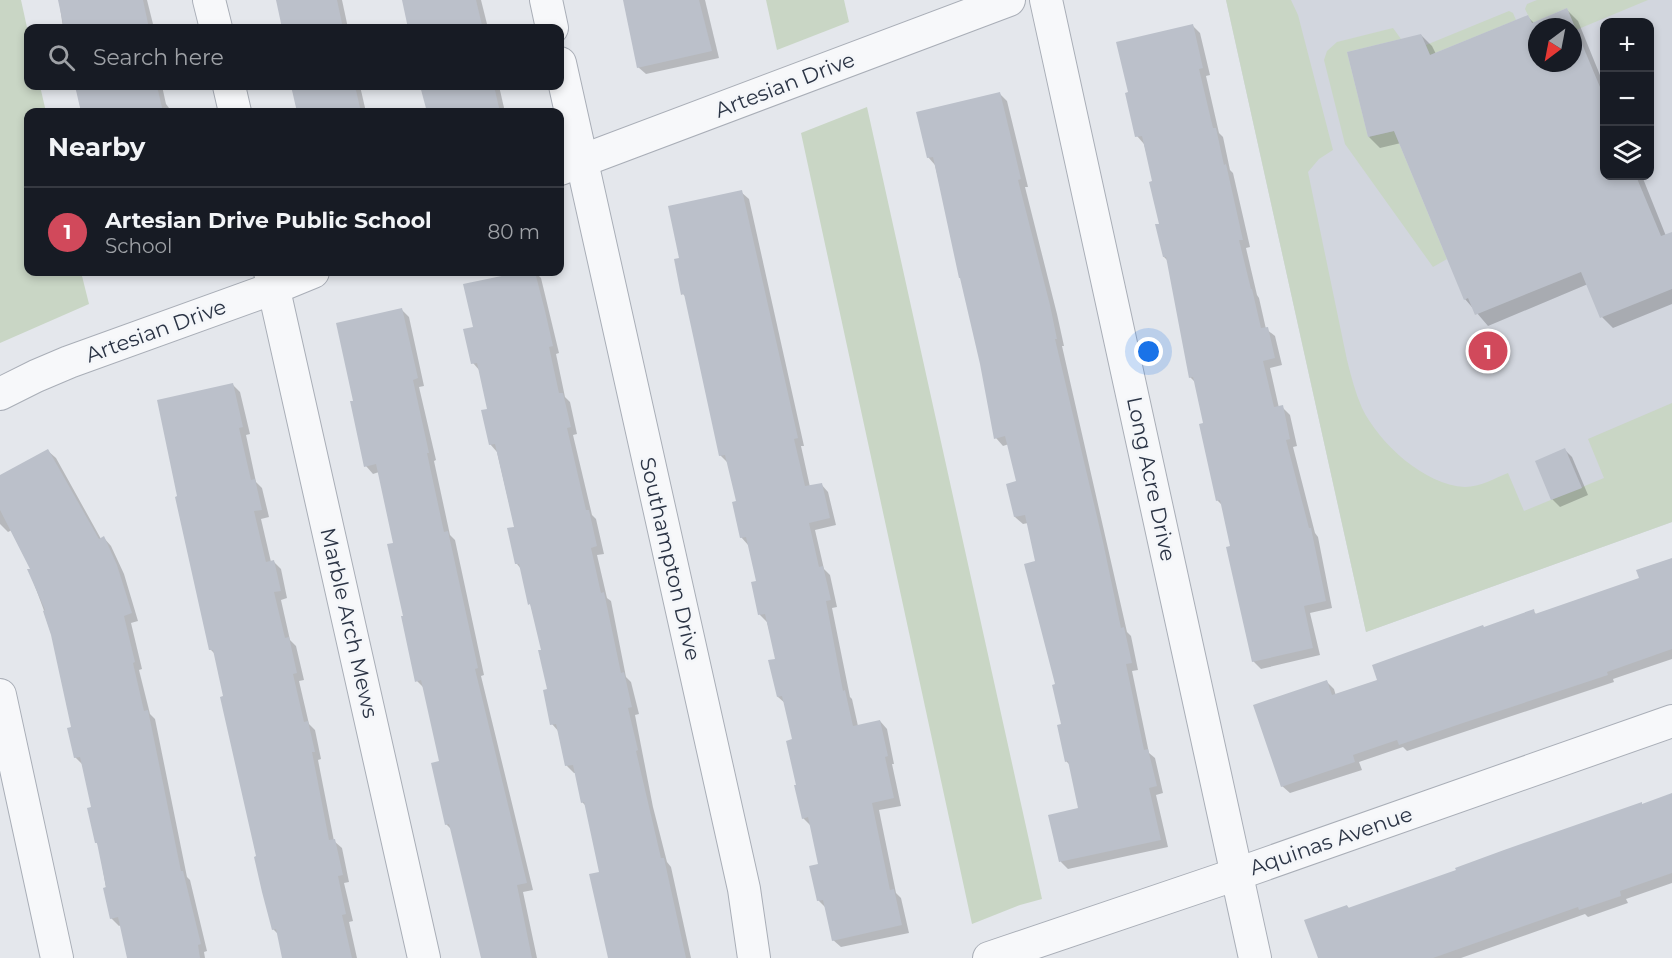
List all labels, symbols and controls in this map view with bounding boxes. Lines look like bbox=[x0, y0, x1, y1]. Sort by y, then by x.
north arrow bbox=[1528, 18, 1582, 72]
map controls bbox=[1600, 18, 1654, 180]
button: + bbox=[1600, 18, 1654, 72]
search box bbox=[24, 24, 564, 90]
icon: search bbox=[45, 41, 78, 74]
text: Search here bbox=[93, 44, 224, 71]
street label: Artesian Drive bbox=[711, 46, 858, 123]
button: − bbox=[1600, 72, 1654, 126]
button: layers bbox=[1600, 126, 1654, 180]
text: Nearby bbox=[48, 131, 145, 163]
text: Artesian Drive Public School bbox=[105, 207, 432, 234]
text: 1 bbox=[64, 220, 71, 244]
text: 80 m bbox=[488, 220, 540, 244]
text: School bbox=[105, 234, 172, 258]
street label: Artesian Drive bbox=[82, 294, 229, 368]
pin: 1 bbox=[1468, 328, 1508, 374]
your location bbox=[1134, 337, 1163, 366]
street label: Long Acre Drive bbox=[1122, 394, 1181, 563]
street label: Southampton Drive bbox=[635, 455, 706, 663]
street label: Marble Arch Mews bbox=[315, 525, 384, 720]
street label: Aquinas Avenue bbox=[1246, 801, 1416, 880]

